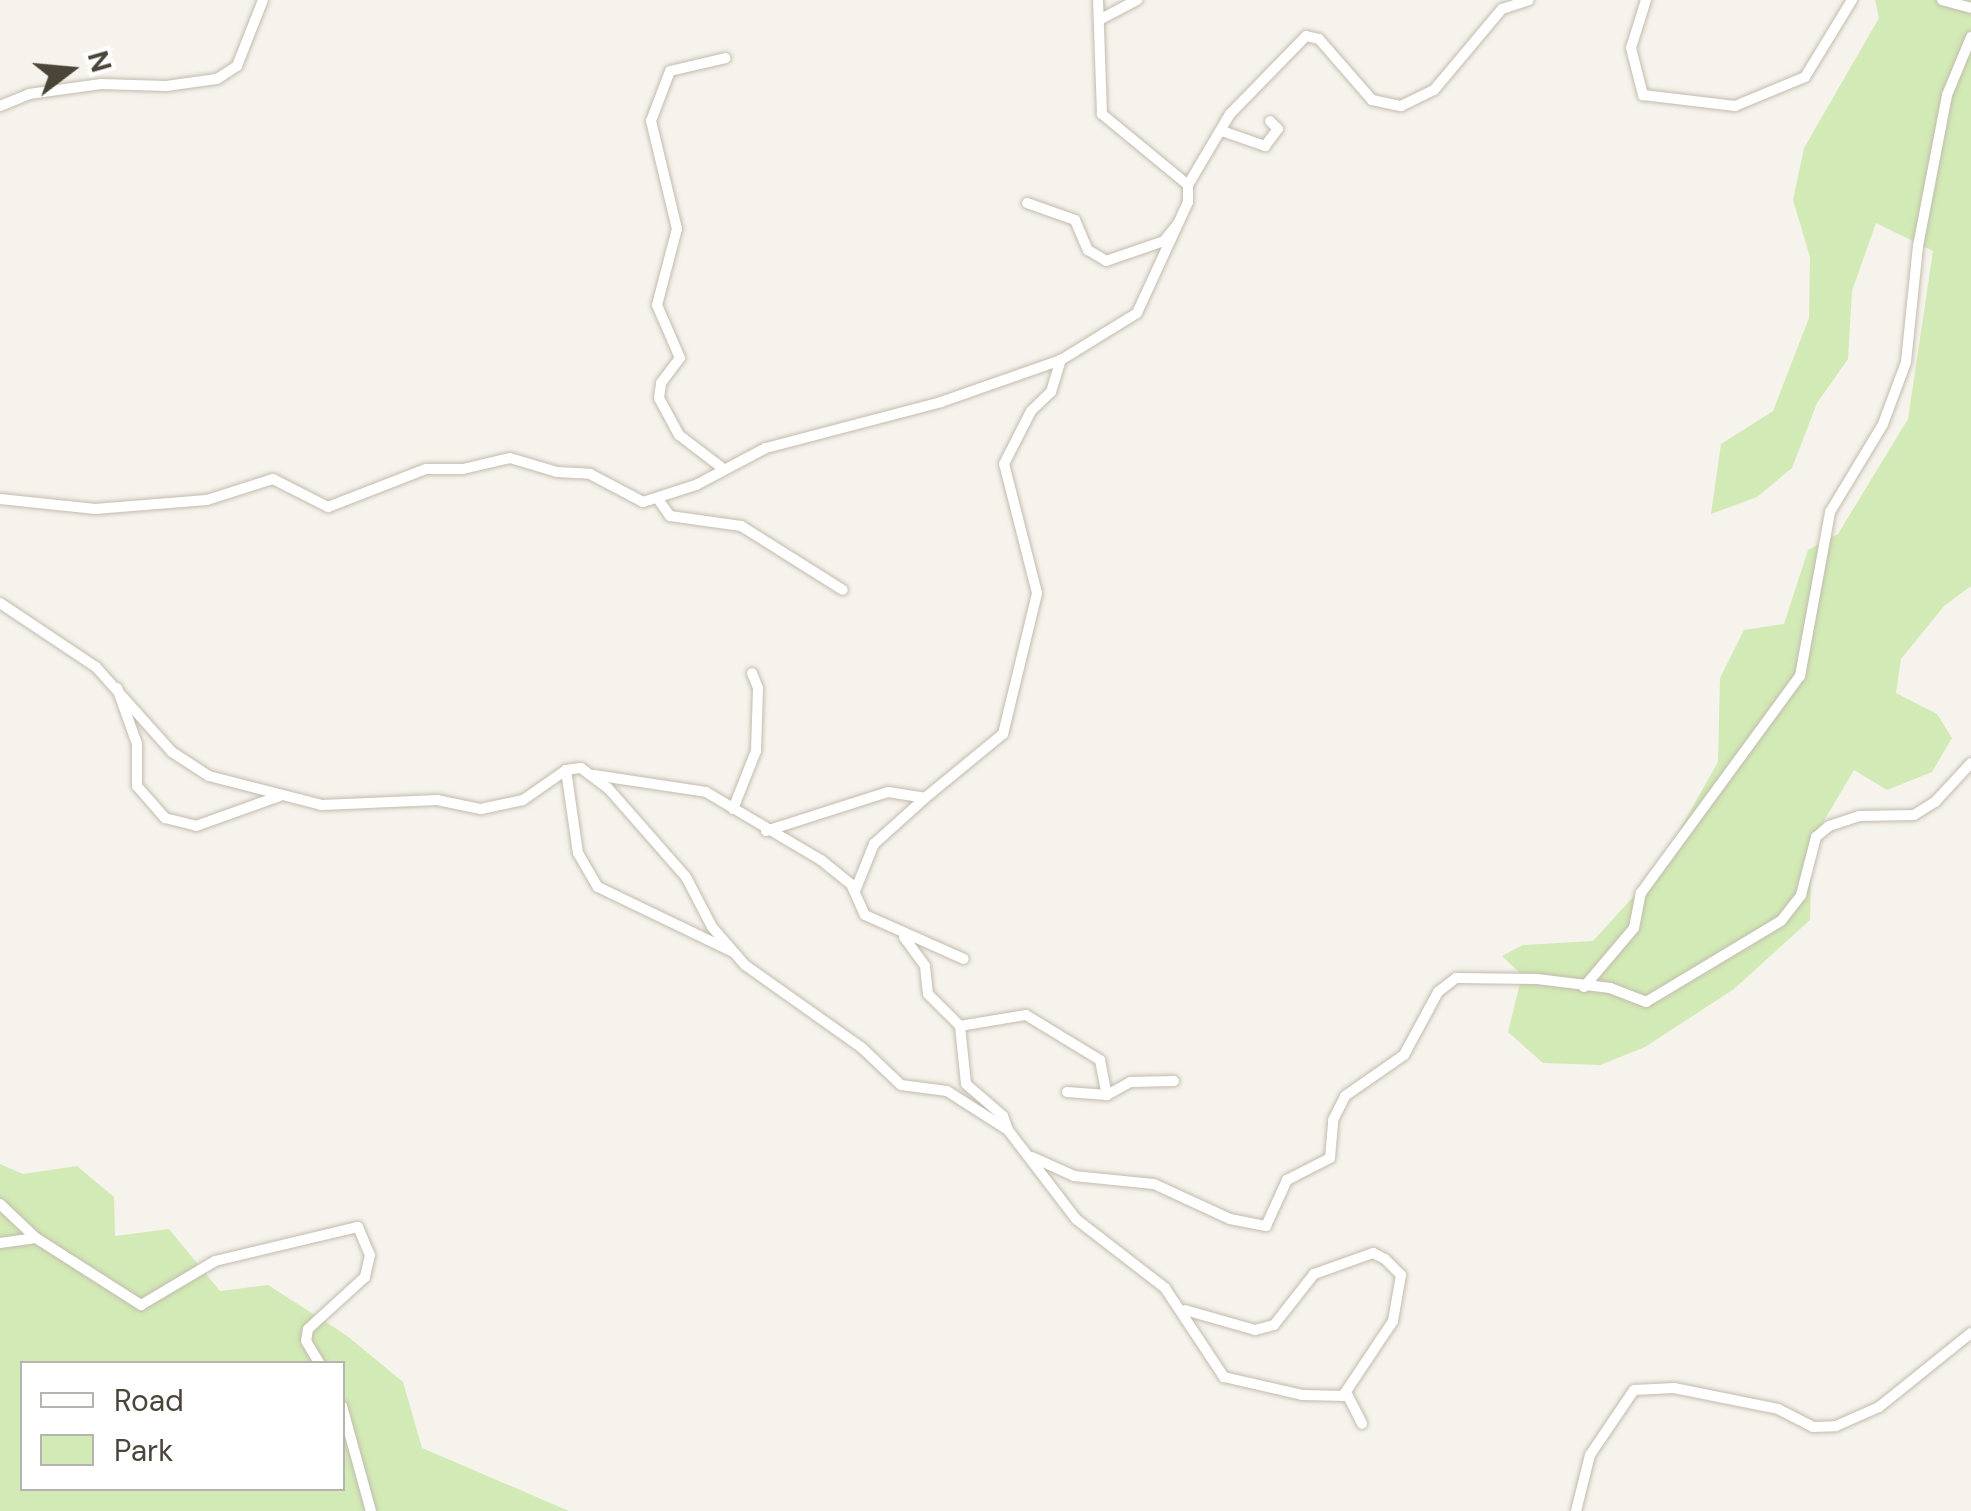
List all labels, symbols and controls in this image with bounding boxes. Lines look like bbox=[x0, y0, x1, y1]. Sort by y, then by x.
north arrow bbox=[20, 20, 120, 120]
text: N bbox=[79, 47, 120, 77]
legend bbox=[20, 1361, 345, 1491]
text: Road bbox=[114, 1381, 184, 1420]
text: Park bbox=[114, 1431, 173, 1470]

